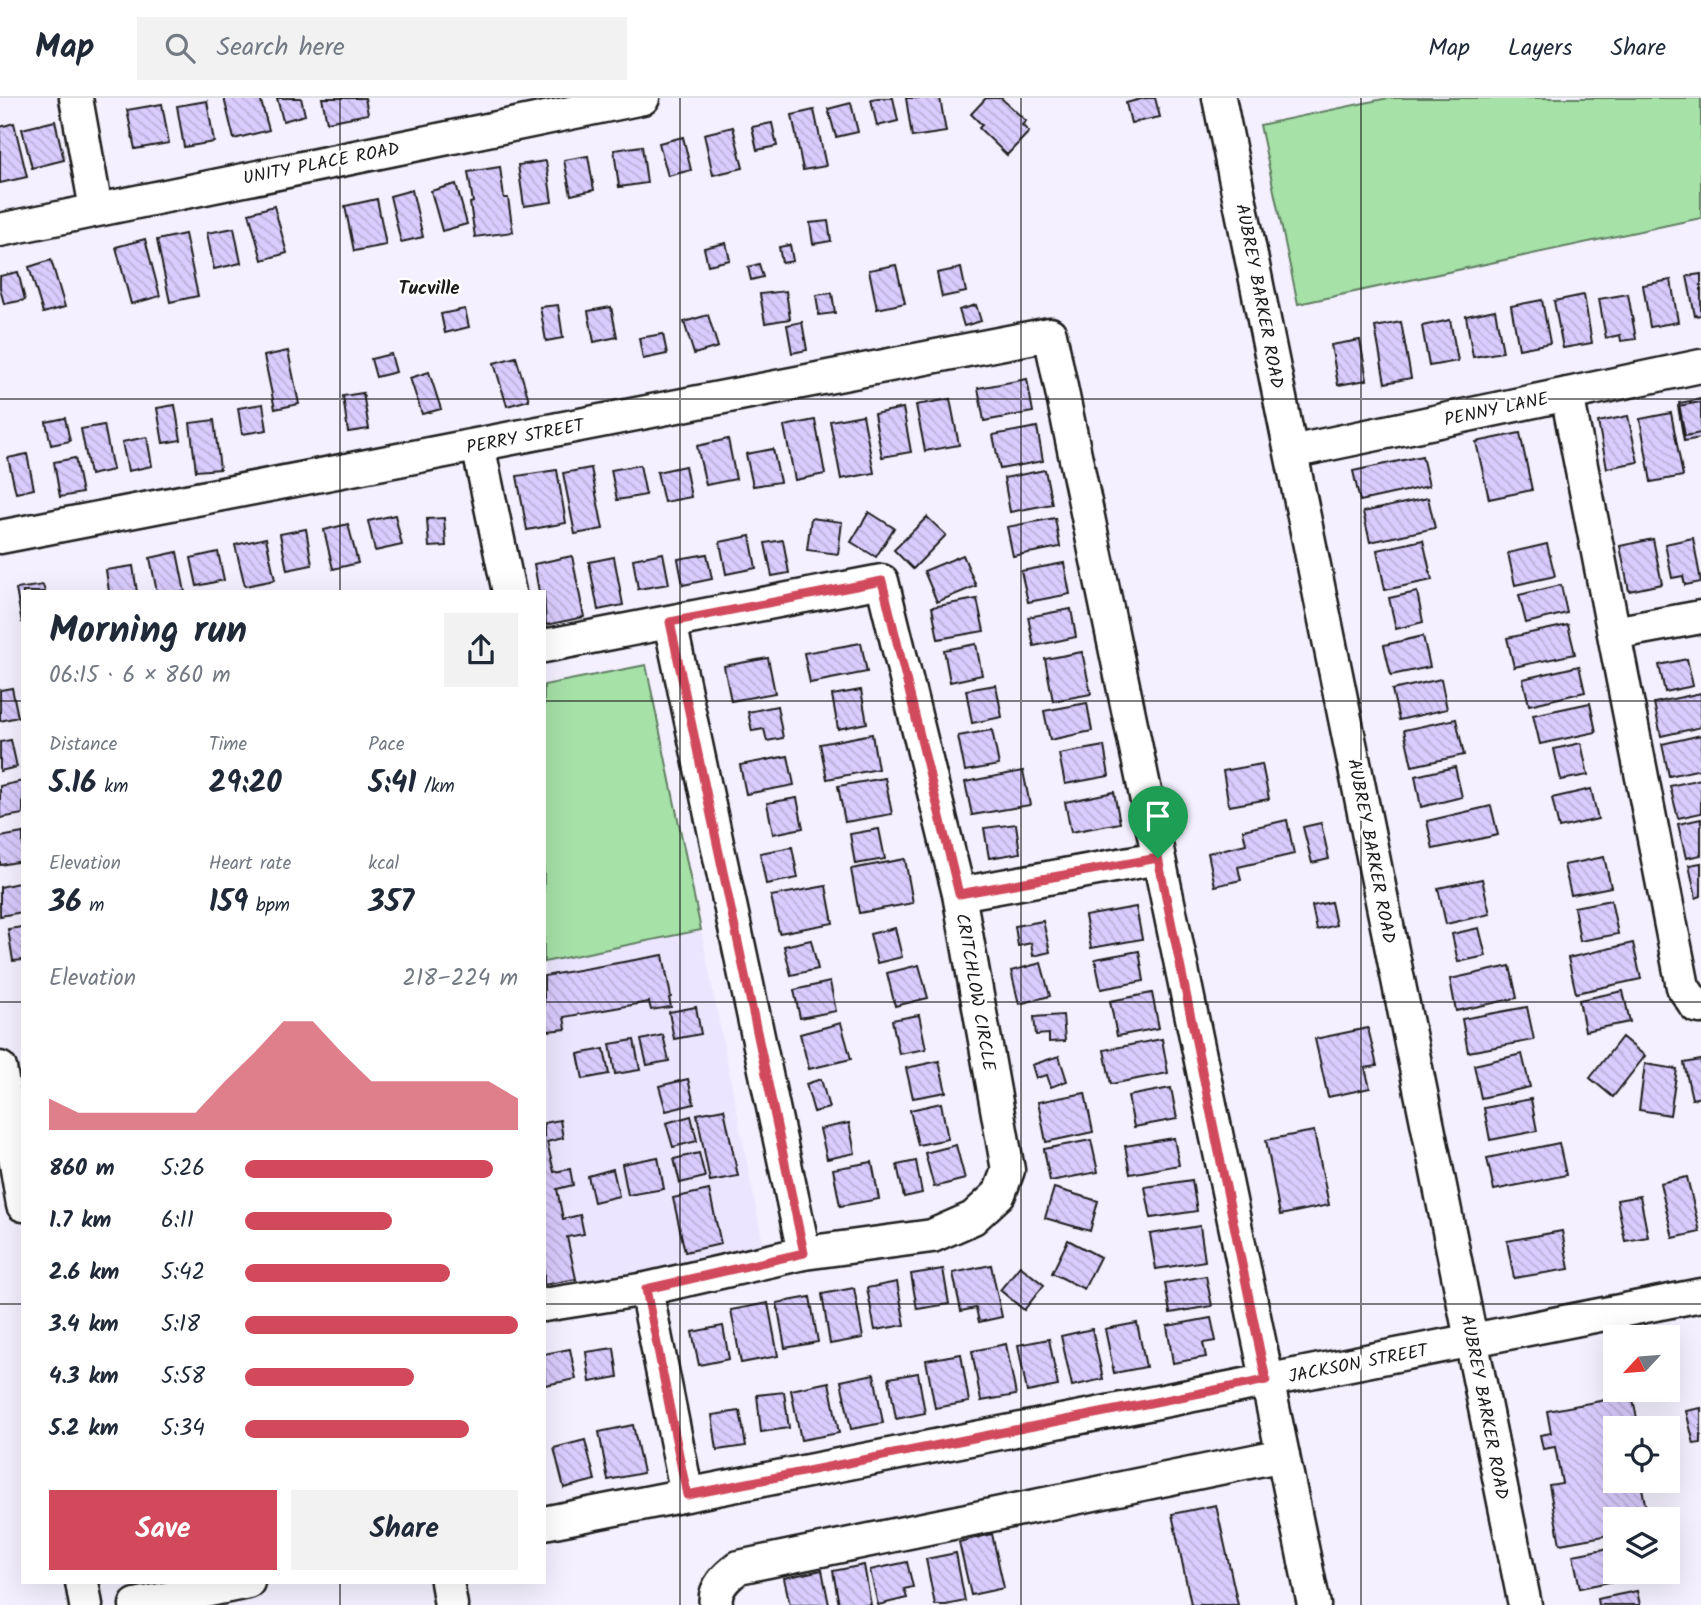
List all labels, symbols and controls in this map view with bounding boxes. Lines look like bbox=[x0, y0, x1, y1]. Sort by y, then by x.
search box bbox=[137, 17, 627, 80]
text: Map bbox=[35, 22, 95, 75]
text: Search here bbox=[217, 27, 345, 69]
icon: search bbox=[161, 29, 199, 67]
text: Map bbox=[1428, 29, 1470, 68]
text: Layers bbox=[1508, 29, 1572, 68]
text: Share bbox=[1610, 29, 1666, 68]
street label: UNITY PLACE ROAD bbox=[241, 135, 402, 194]
street label: AUBREY BARKER ROAD bbox=[1226, 201, 1291, 392]
district label: Tucville bbox=[398, 274, 460, 304]
street label: PENNY LANE bbox=[1442, 385, 1551, 436]
street label: PERRY STREET bbox=[464, 412, 588, 463]
text: Morning run bbox=[49, 602, 247, 662]
button: share bbox=[444, 613, 518, 687]
text: 06:15 · 6 × 860 m bbox=[49, 658, 231, 694]
text: Distance bbox=[49, 730, 117, 760]
text: Time bbox=[209, 730, 247, 760]
text: Pace bbox=[368, 730, 405, 760]
street label: AUBREY BARKER ROAD bbox=[1338, 756, 1403, 947]
text: 5.16 bbox=[49, 760, 97, 808]
text: 29:20 bbox=[209, 760, 282, 808]
text: 5:41 bbox=[368, 760, 416, 808]
text: km bbox=[97, 772, 128, 802]
text: /km bbox=[416, 772, 455, 802]
pin bbox=[1128, 786, 1188, 858]
icon: arrive bbox=[1139, 797, 1177, 835]
text: Elevation bbox=[49, 849, 121, 879]
text: Heart rate bbox=[209, 849, 291, 879]
text: kcal bbox=[368, 849, 399, 879]
text: 36 bbox=[49, 879, 82, 927]
text: 159 bbox=[209, 879, 248, 927]
text: 357 bbox=[368, 879, 414, 927]
text: m bbox=[82, 891, 104, 921]
text: bpm bbox=[248, 891, 290, 921]
street label: CRITCHLOW CIRCLE bbox=[946, 911, 1003, 1074]
text: Elevation bbox=[49, 961, 136, 997]
text: 218–224 m bbox=[403, 961, 518, 997]
text: 860 m bbox=[49, 1151, 115, 1187]
text: 5:26 bbox=[161, 1151, 205, 1187]
text: 1.7 km bbox=[49, 1203, 111, 1239]
text: 6:11 bbox=[161, 1203, 194, 1239]
text: 2.6 km bbox=[49, 1255, 119, 1291]
text: 5:42 bbox=[161, 1255, 205, 1291]
text: 3.4 km bbox=[49, 1307, 119, 1343]
text: 5:18 bbox=[161, 1307, 200, 1343]
street label: AUBREY BARKER ROAD bbox=[1451, 1312, 1516, 1503]
north arrow bbox=[1603, 1325, 1680, 1402]
map controls bbox=[1603, 1325, 1680, 1584]
street label: JACKSON STREET bbox=[1286, 1337, 1432, 1392]
text: 4.3 km bbox=[49, 1359, 119, 1395]
text: 5:58 bbox=[161, 1359, 205, 1395]
text: 5.2 km bbox=[49, 1411, 119, 1447]
text: 5:34 bbox=[161, 1411, 205, 1447]
button: locate bbox=[1603, 1416, 1680, 1493]
button: Save bbox=[49, 1490, 277, 1570]
button: Share bbox=[291, 1490, 518, 1570]
button: layers bbox=[1603, 1507, 1680, 1584]

